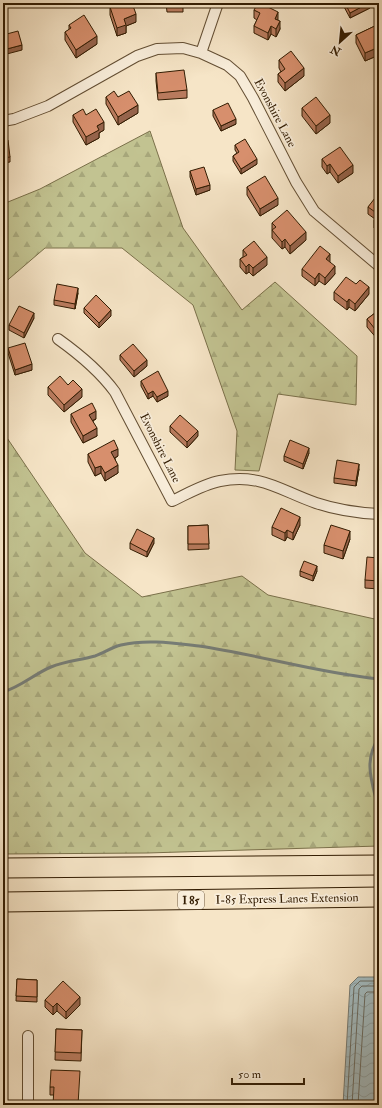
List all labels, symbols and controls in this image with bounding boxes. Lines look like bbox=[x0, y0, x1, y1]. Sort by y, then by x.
north arrow bbox=[320, 22, 360, 62]
text: N bbox=[327, 42, 344, 59]
street label: Evonshire Lane bbox=[251, 76, 299, 150]
street label: Evonshire Lane bbox=[136, 411, 184, 485]
street label: I-85 Express Lanes Extension bbox=[215, 890, 359, 908]
road number: I 85 bbox=[178, 891, 204, 909]
scale bar bbox=[232, 1060, 304, 1086]
text: 50 m bbox=[238, 1067, 262, 1082]

